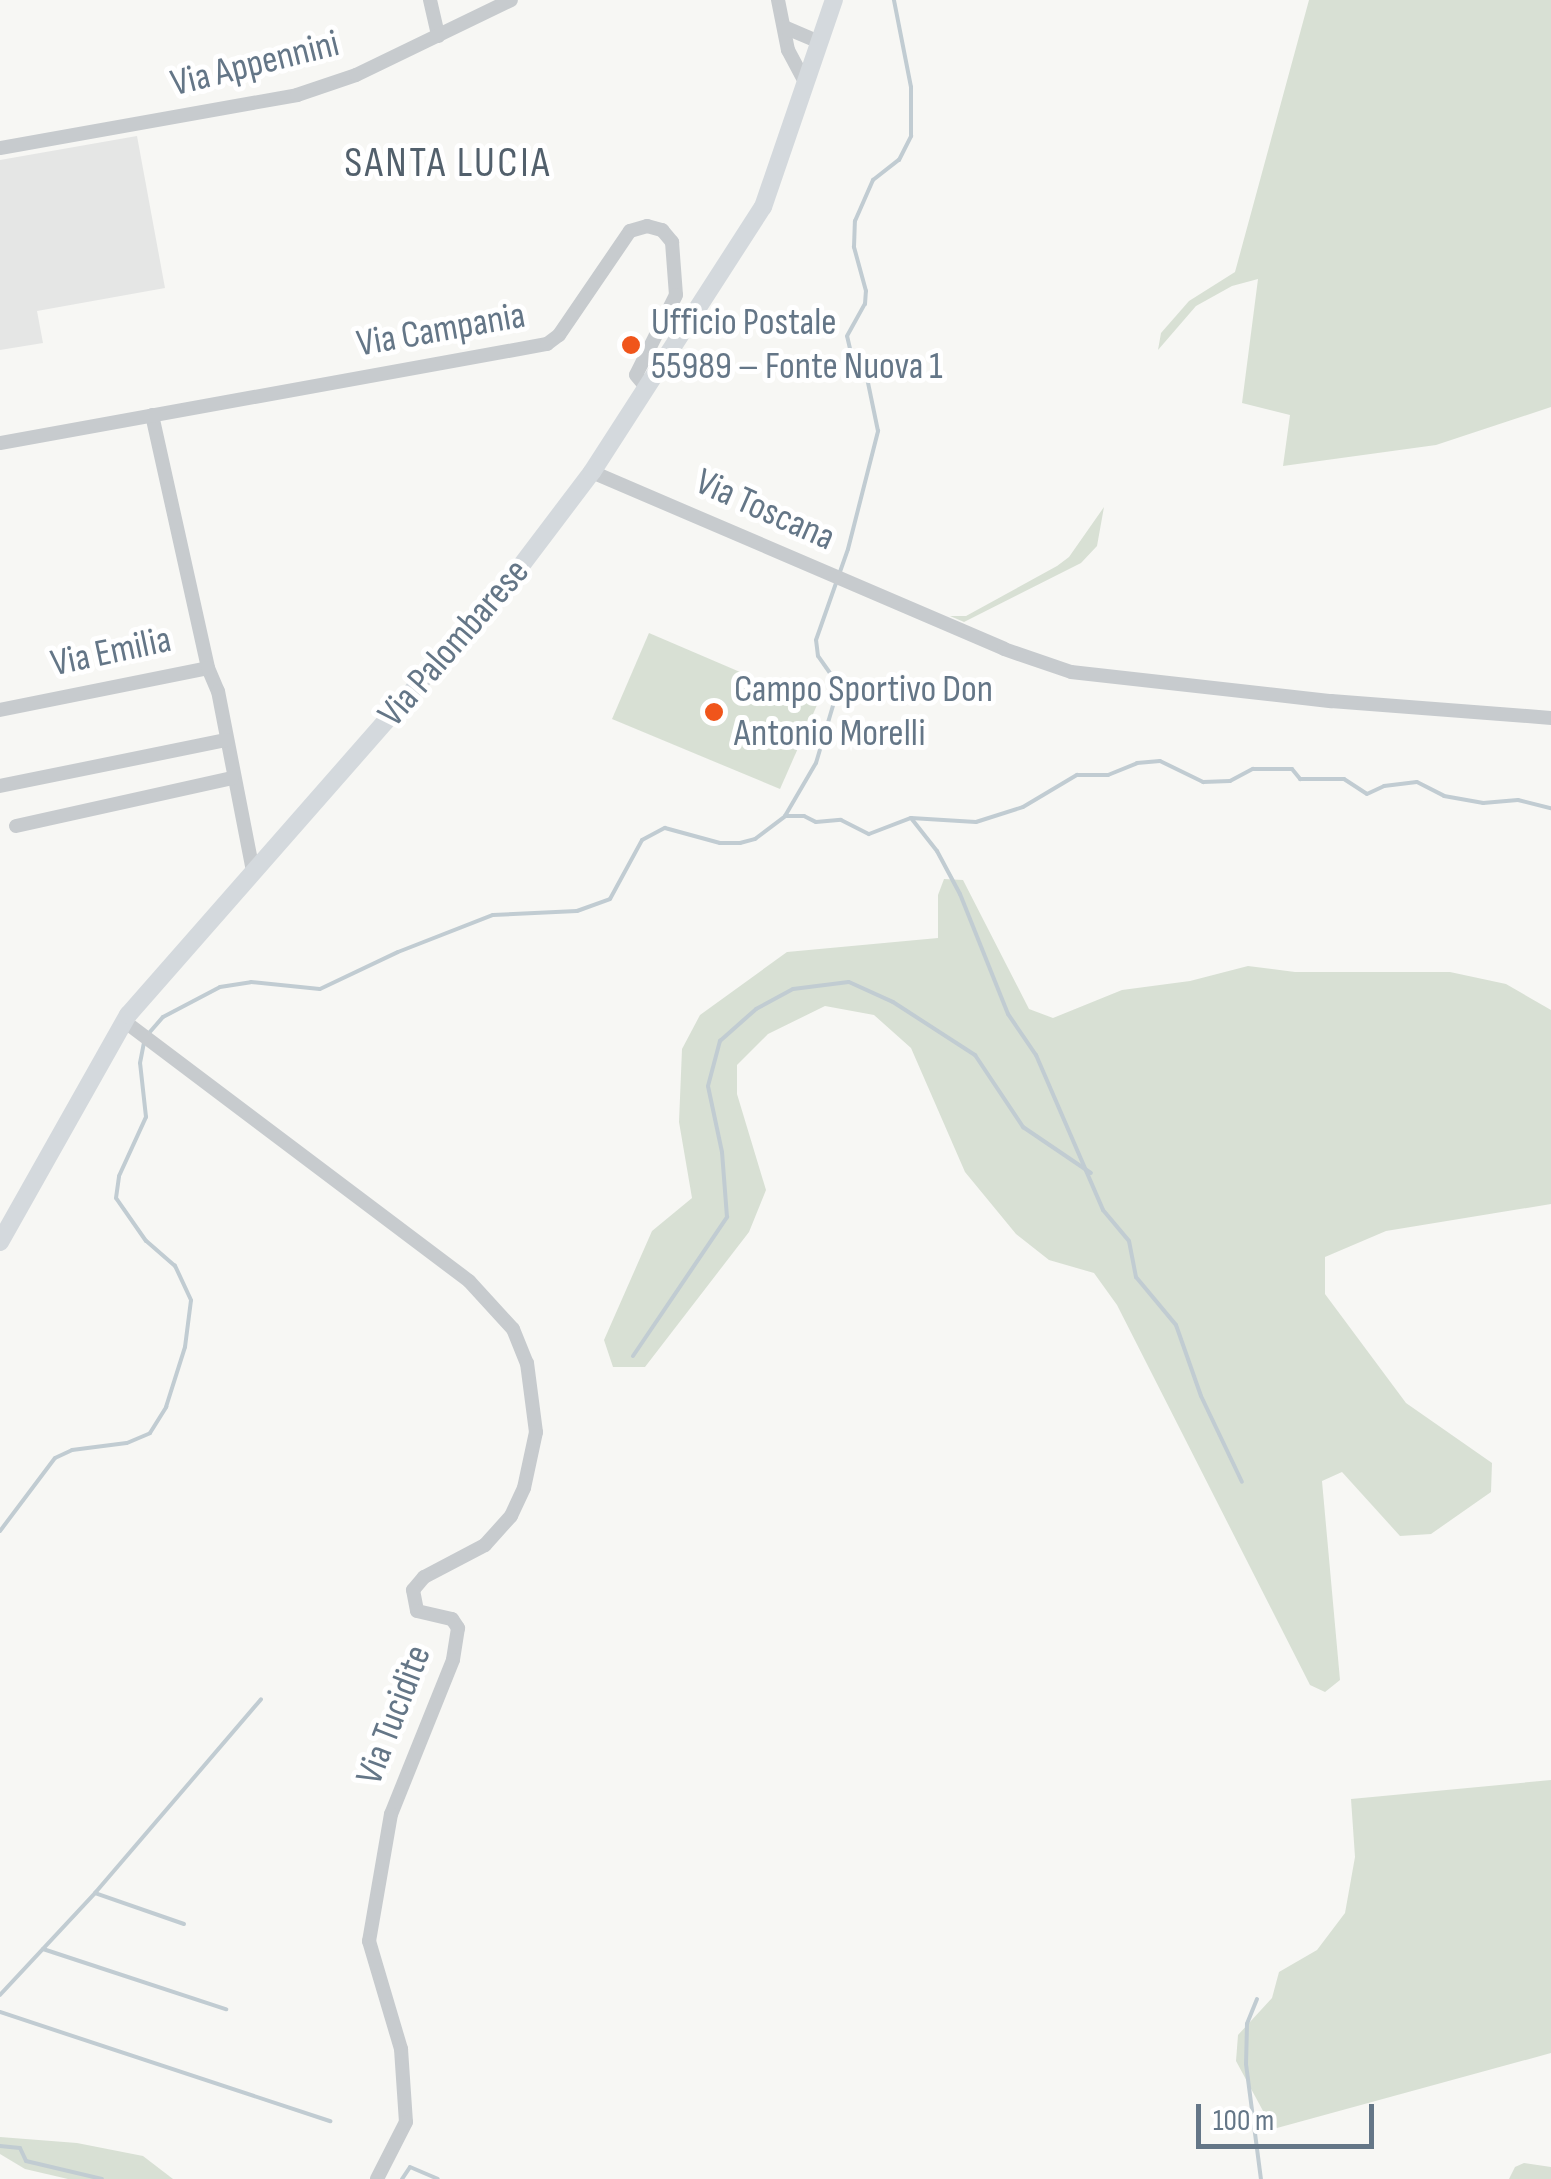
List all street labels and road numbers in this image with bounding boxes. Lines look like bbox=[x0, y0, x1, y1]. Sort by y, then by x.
street label: Via Appennini bbox=[166, 21, 344, 107]
street label: Via Campania bbox=[353, 293, 529, 367]
street label: Via Toscana bbox=[688, 459, 842, 561]
street label: Via Palombarese bbox=[369, 550, 539, 736]
street label: Via Emilia bbox=[47, 617, 175, 687]
street label: Via Tucidite bbox=[347, 1639, 441, 1791]

